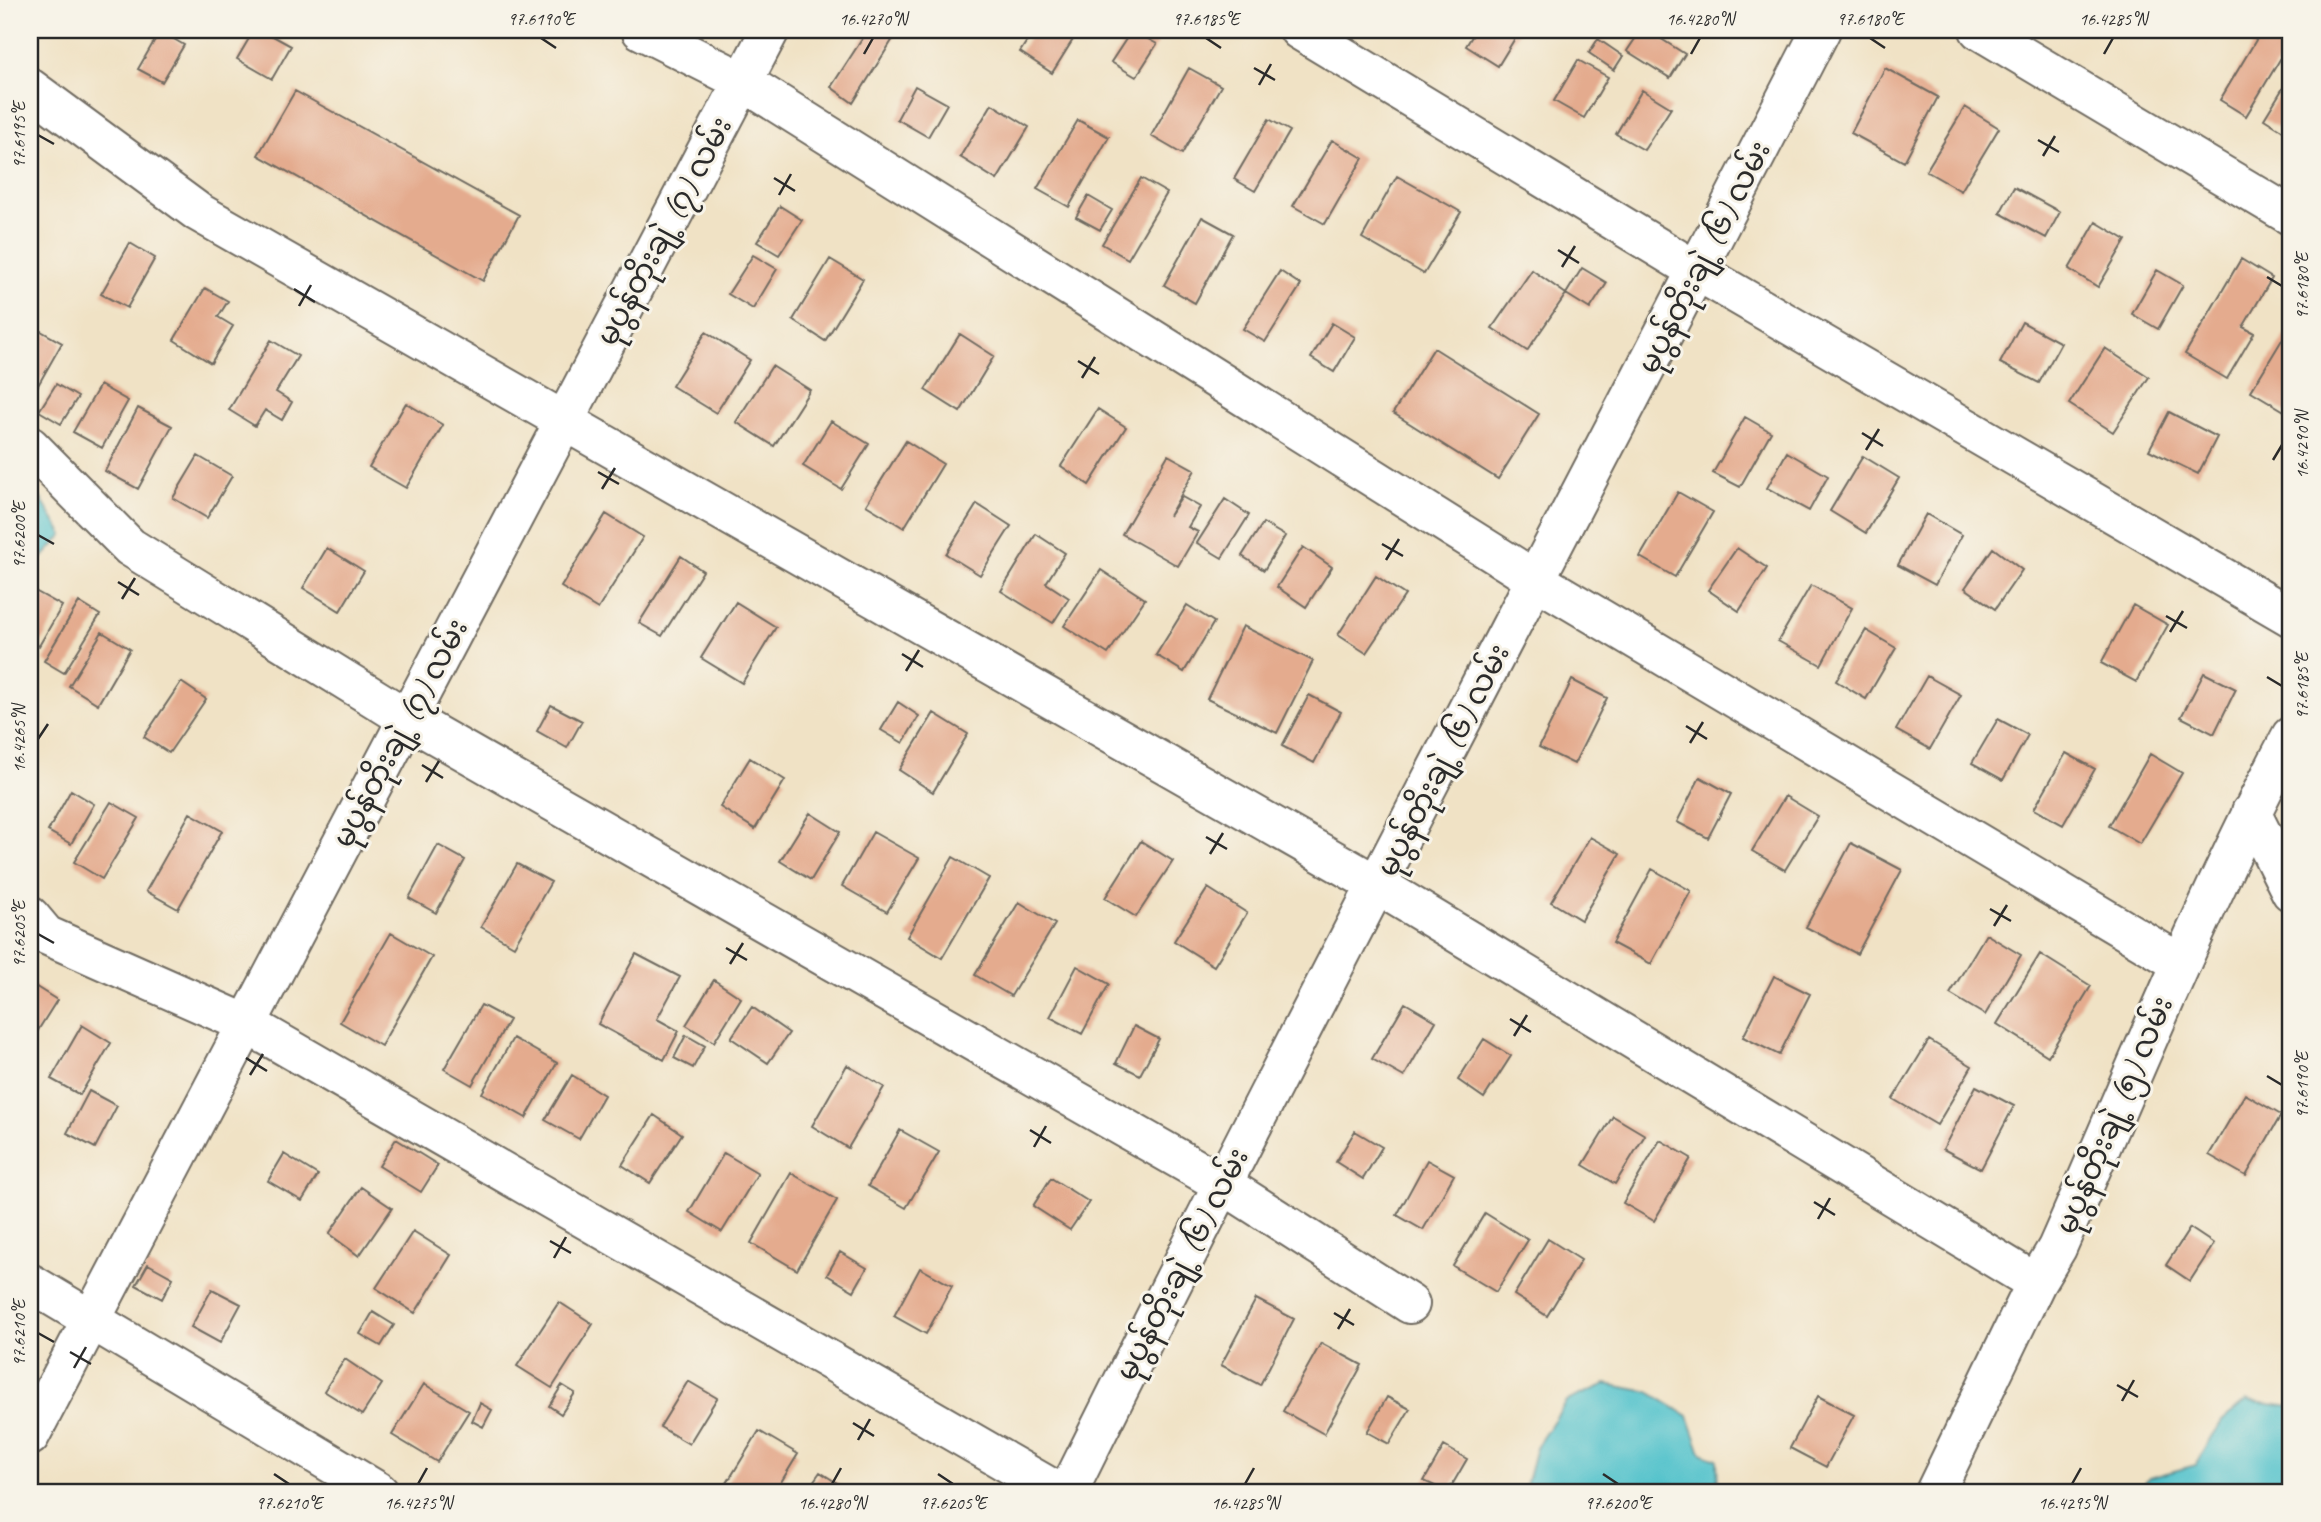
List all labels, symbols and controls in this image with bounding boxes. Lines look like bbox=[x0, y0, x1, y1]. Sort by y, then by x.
text: 97.6190°E bbox=[508, 8, 577, 30]
text: 16.4270°N bbox=[839, 8, 910, 30]
text: 97.6185°E bbox=[1173, 8, 1242, 30]
text: 16.4280°N bbox=[1666, 8, 1737, 30]
text: 97.6180°E bbox=[1837, 8, 1906, 30]
text: 16.4285°N bbox=[2079, 8, 2150, 30]
text: 97.6195°E bbox=[8, 99, 30, 168]
street label: မုပွန်တိုးချဲ့ (၇) လမ်း bbox=[585, 109, 746, 355]
street label: မုပွန်တိုးချဲ့ (၆) လမ်း bbox=[1626, 133, 1784, 382]
text: 97.6180°E bbox=[2291, 250, 2313, 319]
text: 16.4290°N bbox=[2291, 408, 2313, 479]
text: 97.6200°E bbox=[8, 499, 30, 568]
street label: မုပွန်တိုးချဲ့ (၇) လမ်း bbox=[321, 611, 482, 857]
street label: မုပွန်တိုးချဲ့ (၆) လမ်း bbox=[1365, 636, 1523, 885]
text: 97.6185°E bbox=[2291, 650, 2313, 719]
text: 16.4265°N bbox=[8, 702, 30, 773]
text: 97.6205°E bbox=[8, 898, 30, 967]
street label: မုပွန်တိုးချဲ့ (၅) လမ်း bbox=[2044, 989, 2187, 1242]
text: 97.6190°E bbox=[2291, 1049, 2313, 1118]
street label: မုပွန်တိုးချဲ့ (၆) လမ်း bbox=[1104, 1140, 1262, 1389]
text: 97.6210°E bbox=[8, 1297, 30, 1366]
text: 97.6210°E bbox=[256, 1492, 325, 1514]
text: 16.4275°N bbox=[384, 1492, 455, 1514]
text: 16.4280°N bbox=[798, 1492, 869, 1514]
text: 97.6205°E bbox=[920, 1492, 989, 1514]
text: 16.4285°N bbox=[1211, 1492, 1282, 1514]
text: 97.6200°E bbox=[1585, 1492, 1654, 1514]
text: 16.4295°N bbox=[2038, 1492, 2109, 1514]

